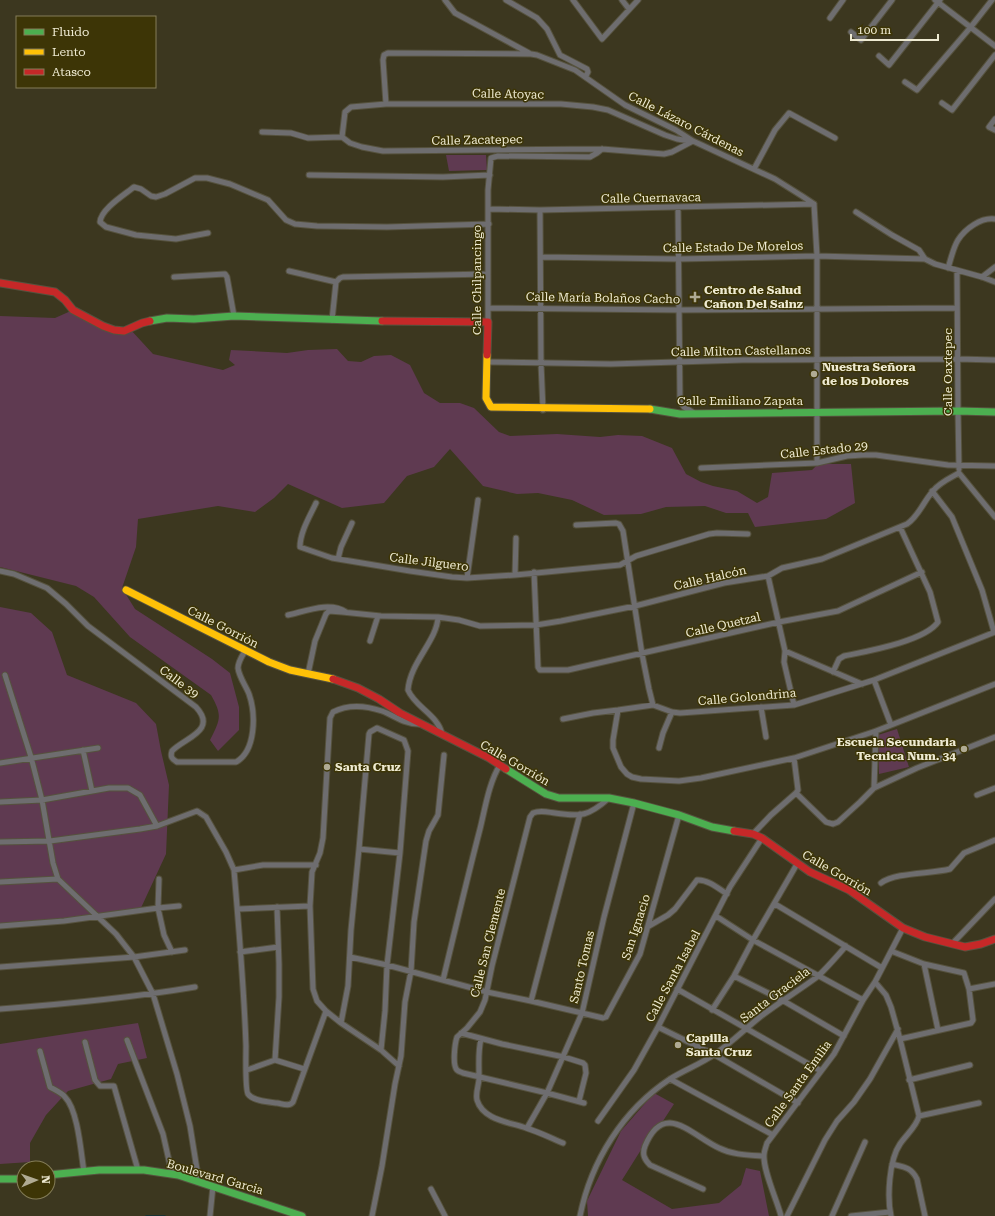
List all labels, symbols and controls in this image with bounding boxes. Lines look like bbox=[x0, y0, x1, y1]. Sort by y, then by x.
legend bbox=[16, 16, 156, 88]
scale bar bbox=[851, 16, 938, 42]
text: 100 m bbox=[857, 23, 891, 37]
text: Fluido bbox=[52, 25, 89, 39]
text: Lento bbox=[52, 45, 86, 59]
text: Atasco bbox=[52, 65, 91, 79]
street label: Calle Atoyac bbox=[472, 86, 544, 102]
street label: Calle Lázaro Cárdenas bbox=[626, 89, 746, 159]
street label: Calle Zacatepec bbox=[431, 132, 523, 148]
street label: Calle Cuernavaca bbox=[601, 190, 702, 206]
street label: Calle Chilpancingo bbox=[470, 225, 484, 335]
street label: Calle Estado De Morelos bbox=[663, 239, 804, 255]
place label: Centro de Salud Cañon Del Sainz bbox=[704, 283, 803, 311]
street label: Calle María Bolaños Cacho bbox=[526, 290, 680, 306]
marker: Centro de Salud Cañon Del Sainz bbox=[689, 291, 701, 303]
street label: Calle Oaxtepec bbox=[941, 328, 955, 416]
street label: Calle Milton Castellanos bbox=[671, 343, 811, 359]
place label: Nuestra Señora de los Dolores bbox=[822, 360, 915, 388]
marker: Nuestra Señora de los Dolores bbox=[809, 369, 819, 379]
street label: Calle Emiliano Zapata bbox=[677, 394, 803, 408]
street label: Calle Estado 29 bbox=[780, 438, 869, 462]
street label: Calle Jilguero bbox=[389, 550, 469, 574]
street label: Calle Halcón bbox=[672, 563, 748, 593]
street label: Calle Gorrión bbox=[185, 603, 261, 651]
street label: Calle Quetzal bbox=[684, 610, 762, 640]
street label: Calle 39 bbox=[157, 663, 202, 701]
street label: Calle Golondrina bbox=[697, 686, 797, 708]
place label: Escuela Secundaria Tecnica Num. 34 bbox=[837, 735, 956, 763]
street label: Calle Gorrión bbox=[478, 737, 552, 789]
marker: Escuela Secundaria Tecnica Num. 34 bbox=[959, 744, 969, 754]
place label: Santa Cruz bbox=[335, 760, 401, 774]
marker: Santa Cruz bbox=[322, 762, 332, 772]
street label: Calle Gorrión bbox=[800, 847, 874, 899]
street label: Calle San Clemente bbox=[468, 887, 508, 999]
street label: San Ignacio bbox=[619, 892, 653, 962]
street label: Calle Santa Isabel bbox=[643, 927, 703, 1025]
street label: Santo Tomas bbox=[567, 929, 597, 1005]
street label: Santa Graciela bbox=[737, 964, 813, 1026]
place label: Capilla Santa Cruz bbox=[686, 1031, 752, 1059]
street label: Calle Santa Emilia bbox=[762, 1037, 835, 1130]
marker: Capilla Santa Cruz bbox=[673, 1040, 683, 1050]
street label: Boulevard Garcia bbox=[165, 1157, 265, 1198]
north arrow bbox=[16, 1160, 56, 1200]
text: N bbox=[39, 1175, 52, 1185]

